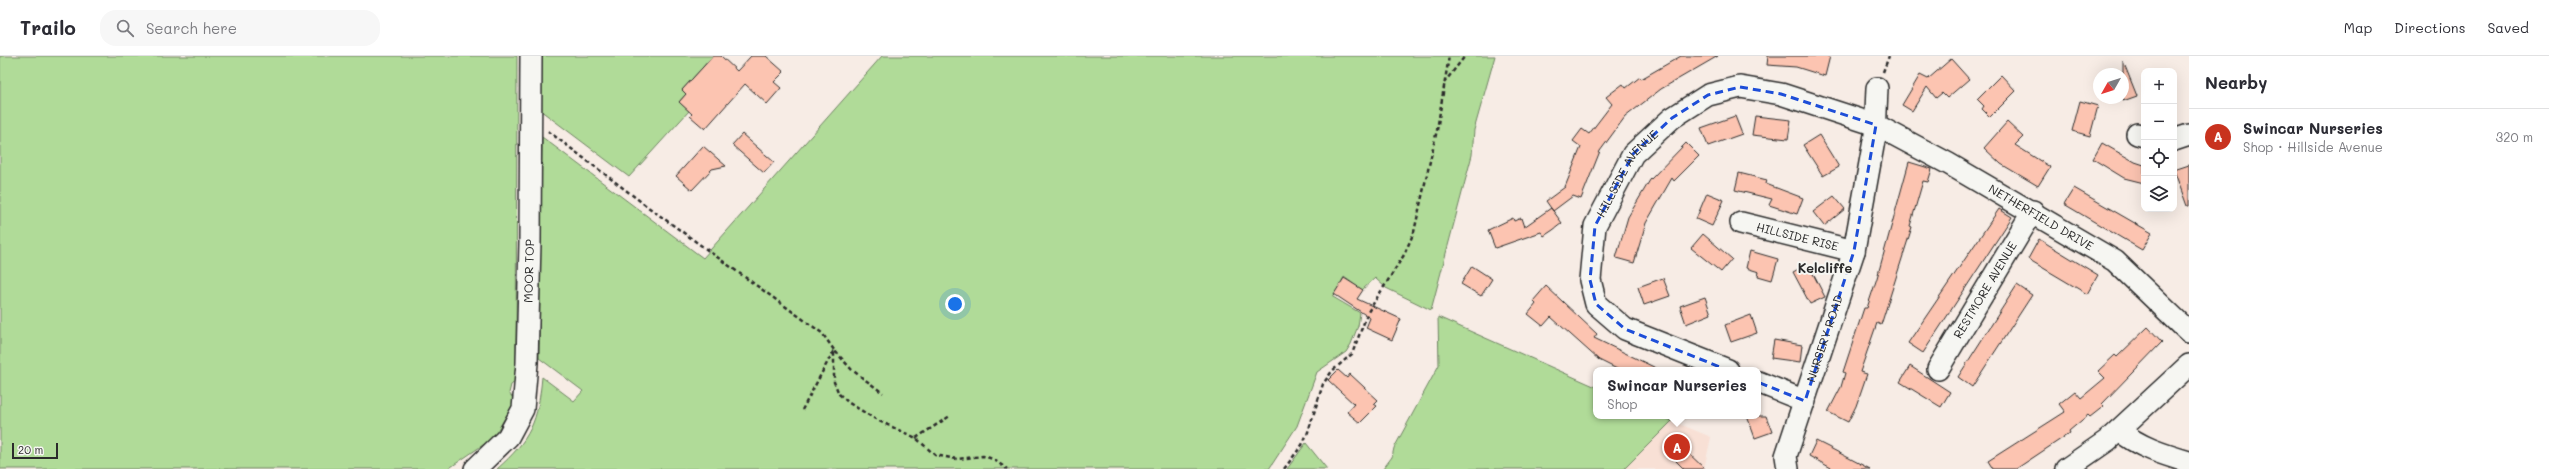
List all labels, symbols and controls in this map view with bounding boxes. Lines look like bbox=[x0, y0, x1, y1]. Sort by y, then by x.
search box bbox=[100, 10, 380, 46]
text: Trailo bbox=[20, 15, 76, 40]
icon: search bbox=[114, 17, 136, 39]
text: Search here bbox=[146, 18, 237, 38]
text: Map bbox=[2344, 18, 2372, 37]
text: Directions bbox=[2394, 18, 2465, 37]
text: Saved bbox=[2487, 18, 2529, 37]
north arrow bbox=[2093, 68, 2129, 104]
map controls bbox=[2141, 68, 2177, 212]
button: + bbox=[2141, 68, 2177, 104]
text: Nearby bbox=[2205, 71, 2267, 93]
button: − bbox=[2141, 104, 2177, 140]
text: Swincar Nurseries bbox=[2243, 118, 2383, 138]
street label: HILLSIDE AVENUE bbox=[1592, 126, 1661, 220]
text: A bbox=[2213, 128, 2223, 145]
text: 320 m bbox=[2496, 128, 2533, 145]
text: Shop · Hillside Avenue bbox=[2243, 138, 2383, 155]
button: locate bbox=[2141, 140, 2177, 176]
button: layers bbox=[2141, 176, 2177, 212]
street label: NETHERFIELD DRIVE bbox=[1986, 180, 2097, 254]
street label: HILLSIDE RISE bbox=[1755, 218, 1840, 254]
street label: RESTMORE AVENUE bbox=[1949, 238, 2020, 341]
street label: MOOR TOP bbox=[519, 239, 537, 303]
district label: Kelcliffe bbox=[1798, 259, 1852, 276]
street label: NURSERY ROAD bbox=[1802, 292, 1846, 384]
your location bbox=[945, 294, 965, 314]
popup bbox=[1593, 367, 1761, 419]
text: Swincar Nurseries bbox=[1607, 375, 1747, 395]
text: Shop bbox=[1607, 395, 1638, 412]
pin: A bbox=[1664, 432, 1690, 462]
scale bar bbox=[12, 441, 58, 460]
text: 20 m bbox=[18, 442, 43, 457]

